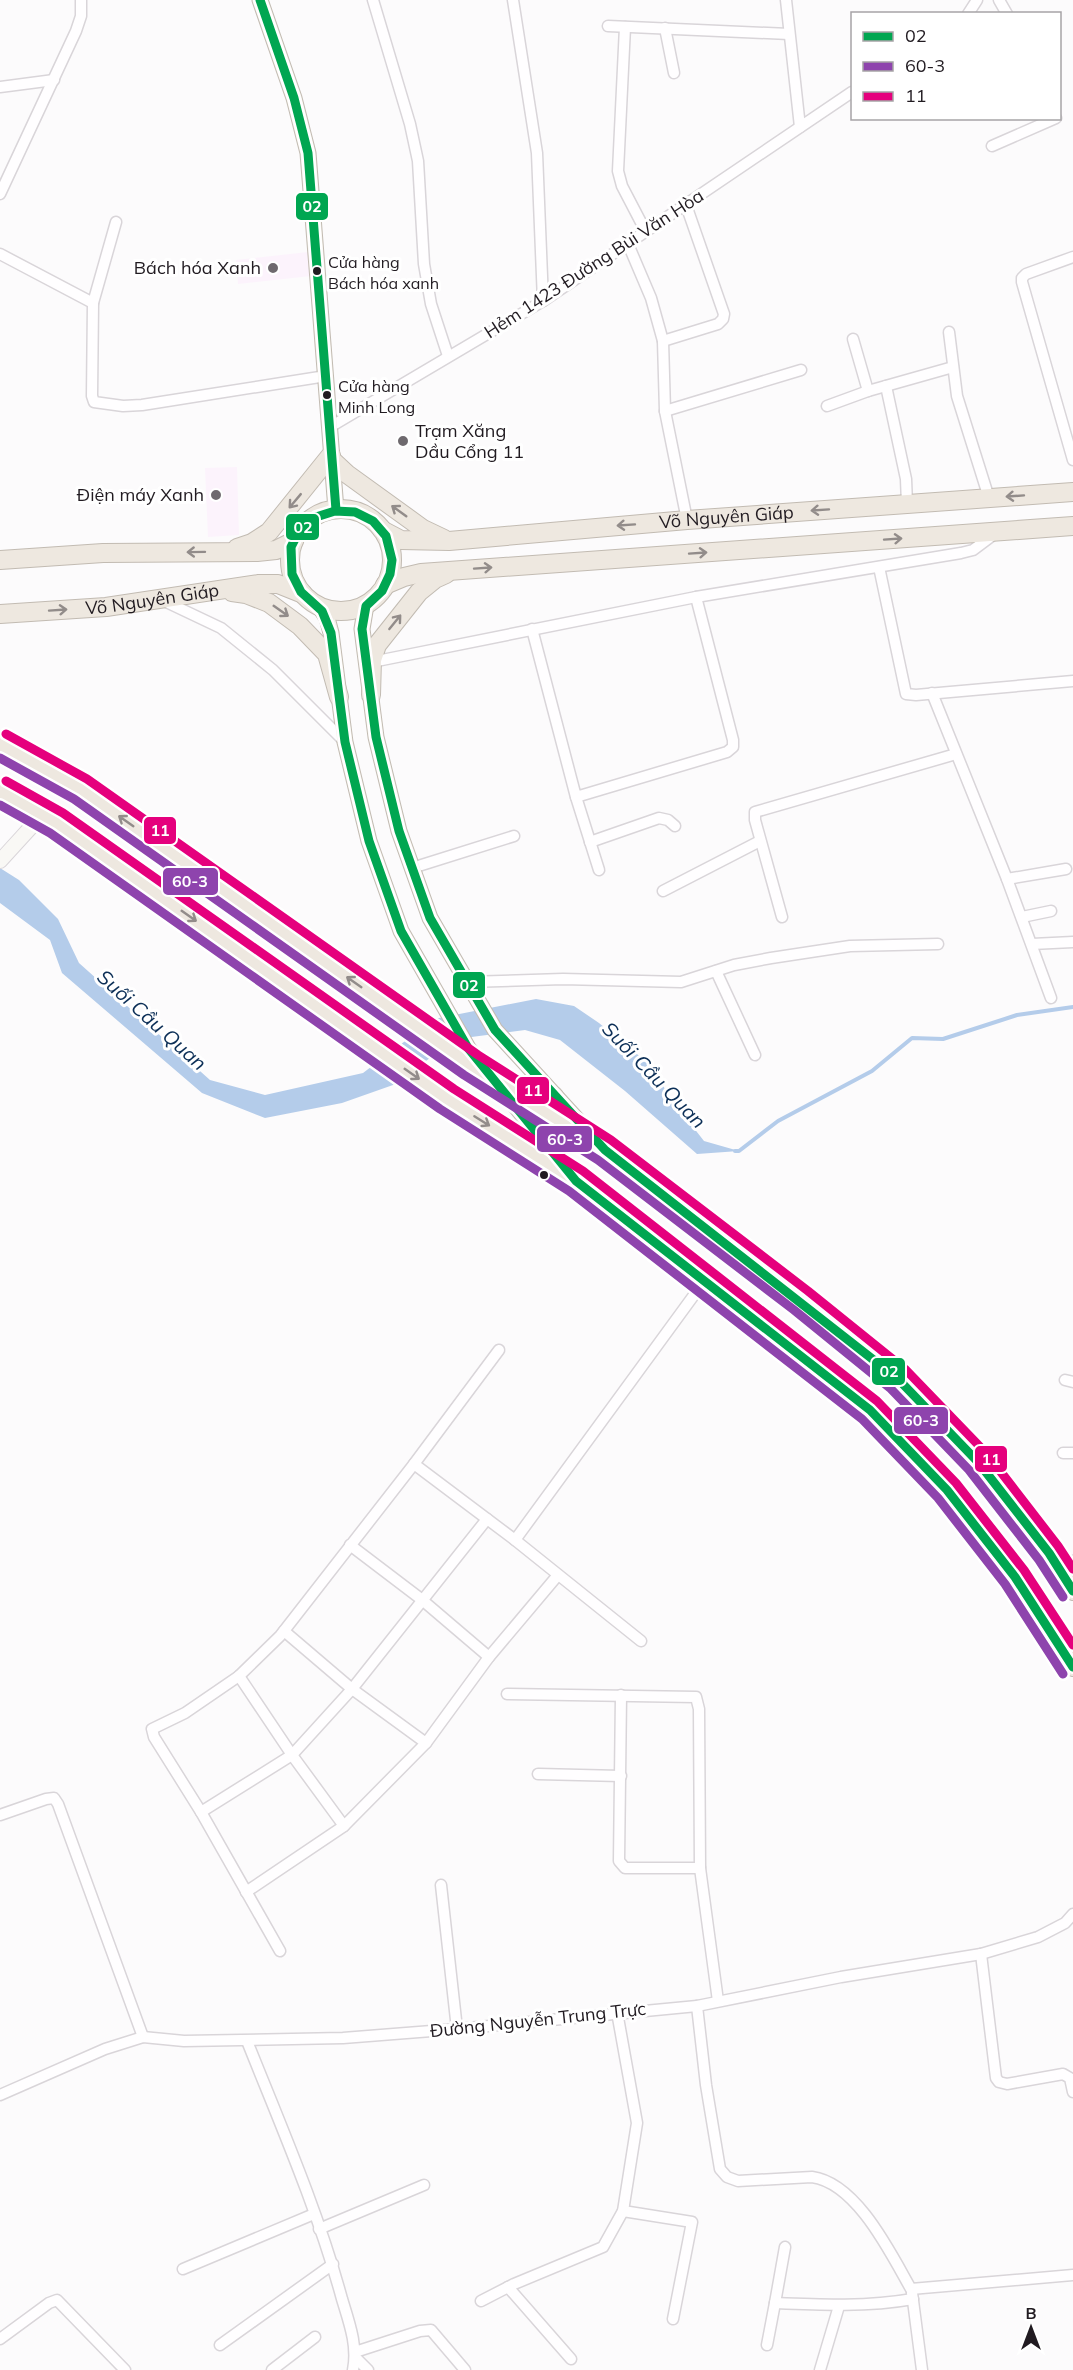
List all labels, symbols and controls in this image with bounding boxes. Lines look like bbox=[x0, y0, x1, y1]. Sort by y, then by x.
legend bbox=[851, 12, 1061, 120]
text: 02 bbox=[905, 24, 927, 47]
text: 60-3 bbox=[905, 54, 945, 77]
text: 11 bbox=[905, 84, 927, 107]
street label: Hẻm 1423 Đường Bùi Văn Hòa bbox=[480, 184, 708, 343]
line badge: 02 bbox=[295, 192, 329, 221]
text: 02 bbox=[302, 196, 322, 216]
place label: Cửa hàng Bách hóa xanh bbox=[328, 252, 439, 293]
place label: Bách hóa Xanh bbox=[134, 256, 261, 279]
marker: Bách hóa Xanh bbox=[266, 261, 280, 275]
marker: Cửa hàng Bách hóa xanh bbox=[311, 265, 323, 277]
place label: Cửa hàng Minh Long bbox=[338, 376, 415, 417]
marker: Cửa hàng Minh Long bbox=[321, 389, 333, 401]
place label: Trạm Xăng Dầu Cổng 11 bbox=[415, 419, 524, 463]
marker: Trạm Xăng Dầu Cổng 11 bbox=[396, 434, 410, 448]
place label: Điện máy Xanh bbox=[77, 483, 204, 506]
marker: Điện máy Xanh bbox=[209, 488, 223, 502]
one-way arrow bbox=[1005, 491, 1025, 502]
one-way arrow bbox=[289, 493, 302, 509]
street label: Võ Nguyên Giáp bbox=[658, 500, 795, 533]
one-way arrow bbox=[391, 505, 407, 517]
one-way arrow bbox=[811, 505, 831, 516]
line badge: 02 bbox=[285, 513, 320, 541]
text: 02 bbox=[293, 517, 313, 537]
one-way arrow bbox=[616, 520, 636, 531]
one-way arrow bbox=[882, 533, 902, 544]
one-way arrow bbox=[186, 546, 206, 558]
one-way arrow bbox=[688, 547, 708, 558]
one-way arrow bbox=[472, 563, 492, 574]
street label: Võ Nguyên Giáp bbox=[85, 578, 221, 619]
one-way arrow bbox=[48, 604, 68, 615]
one-way arrow bbox=[272, 605, 289, 617]
one-way arrow bbox=[389, 614, 402, 630]
one-way arrow bbox=[119, 815, 135, 827]
line badge: 11 bbox=[143, 816, 177, 845]
text: 11 bbox=[150, 820, 170, 840]
line badge: 60-3 bbox=[162, 867, 219, 896]
text: 60-3 bbox=[172, 871, 208, 891]
one-way arrow bbox=[180, 910, 196, 922]
water label: Suối Cầu Quan bbox=[92, 964, 212, 1075]
line badge: 02 bbox=[452, 971, 486, 999]
text: 02 bbox=[459, 975, 479, 995]
one-way arrow bbox=[347, 976, 363, 988]
water label: Suối Cầu Quan bbox=[597, 1016, 711, 1133]
one-way arrow bbox=[404, 1068, 420, 1080]
line badge: 11 bbox=[516, 1076, 550, 1105]
text: 11 bbox=[523, 1080, 543, 1100]
one-way arrow bbox=[473, 1116, 490, 1128]
line badge: 60-3 bbox=[536, 1125, 593, 1153]
text: 60-3 bbox=[547, 1129, 583, 1149]
unlabelled marker bbox=[538, 1169, 550, 1181]
line badge: 02 bbox=[871, 1357, 906, 1386]
text: 02 bbox=[879, 1361, 899, 1381]
line badge: 60-3 bbox=[893, 1406, 949, 1435]
text: 60-3 bbox=[903, 1410, 939, 1430]
line badge: 11 bbox=[974, 1445, 1008, 1473]
text: 11 bbox=[981, 1449, 1001, 1469]
street label: Đường Nguyễn Trung Trực bbox=[429, 1997, 647, 2042]
north arrow bbox=[1001, 2298, 1061, 2358]
text: B bbox=[1025, 2303, 1037, 2323]

